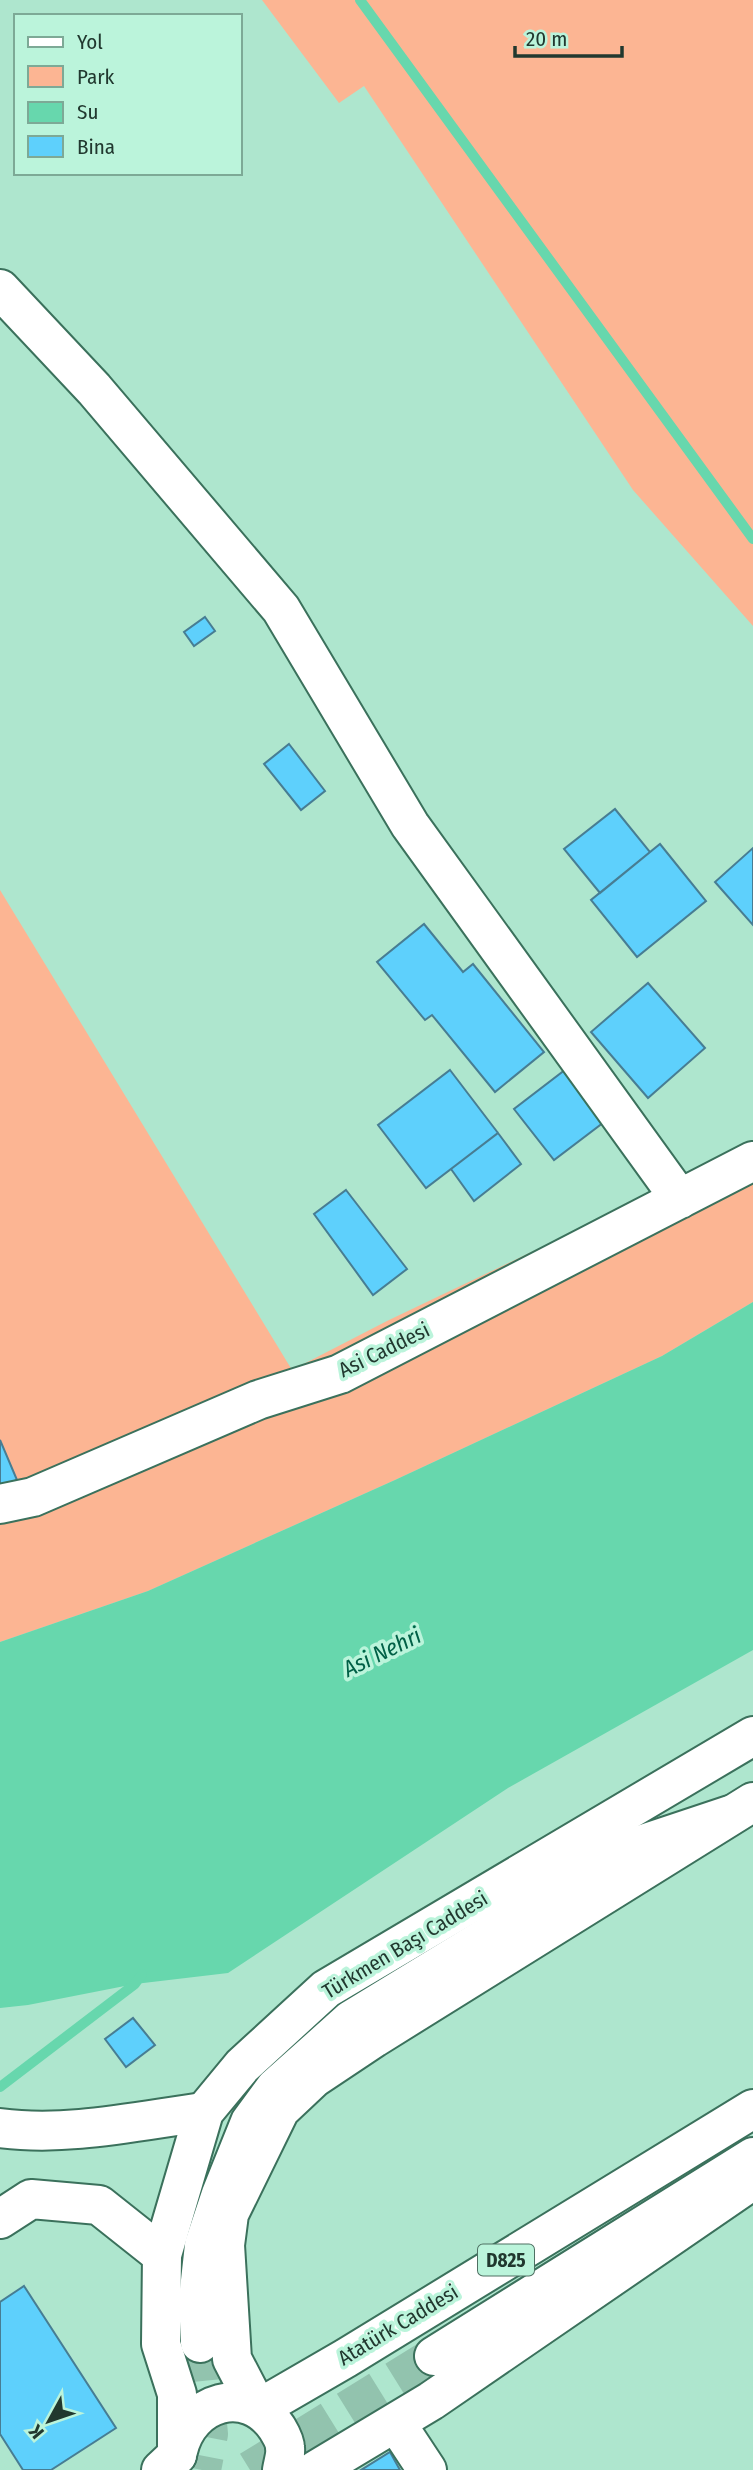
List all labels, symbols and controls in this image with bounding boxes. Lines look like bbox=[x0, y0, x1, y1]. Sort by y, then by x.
legend bbox=[14, 14, 242, 175]
scale bar bbox=[515, 14, 622, 58]
text: 20 m bbox=[526, 26, 567, 52]
text: Yol bbox=[77, 29, 103, 55]
text: Park bbox=[77, 64, 115, 90]
text: Su bbox=[77, 99, 98, 125]
text: Bina bbox=[77, 134, 115, 160]
street label: Asi Caddesi bbox=[334, 1317, 434, 1383]
water label: Asi Nehri bbox=[337, 1621, 426, 1683]
street label: Türkmen Başı Caddesi bbox=[318, 1885, 492, 2005]
road number: D825 bbox=[478, 2244, 534, 2276]
street label: Atatürk Caddesi bbox=[333, 2279, 463, 2371]
north arrow bbox=[14, 2386, 84, 2456]
text: K bbox=[23, 2419, 49, 2443]

